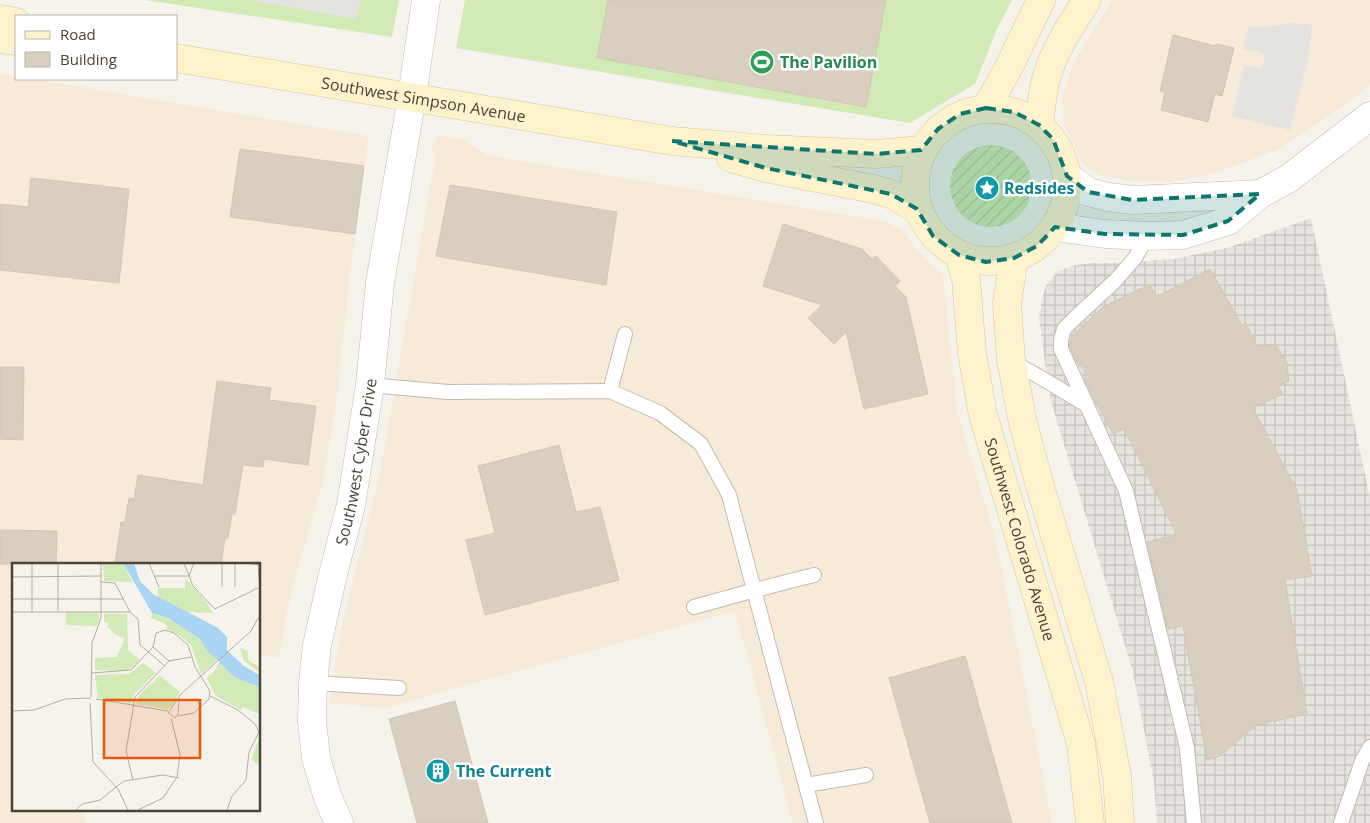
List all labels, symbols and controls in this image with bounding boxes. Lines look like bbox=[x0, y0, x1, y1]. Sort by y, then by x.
legend bbox=[15, 15, 178, 80]
text: Road bbox=[60, 24, 96, 44]
text: Building bbox=[60, 49, 117, 69]
sports icon: The Pavilion bbox=[749, 49, 775, 75]
place label: The Pavilion bbox=[780, 51, 877, 73]
street label: Southwest Simpson Avenue bbox=[320, 71, 527, 127]
place icon: Redsides bbox=[974, 175, 1000, 201]
place label: Redsides bbox=[1004, 177, 1075, 199]
street label: Southwest Cyber Drive bbox=[330, 377, 382, 548]
street label: Southwest Colorado Avenue bbox=[979, 435, 1061, 644]
inset map bbox=[12, 563, 260, 810]
building icon: The Current bbox=[425, 758, 451, 784]
place label: The Current bbox=[456, 760, 552, 782]

